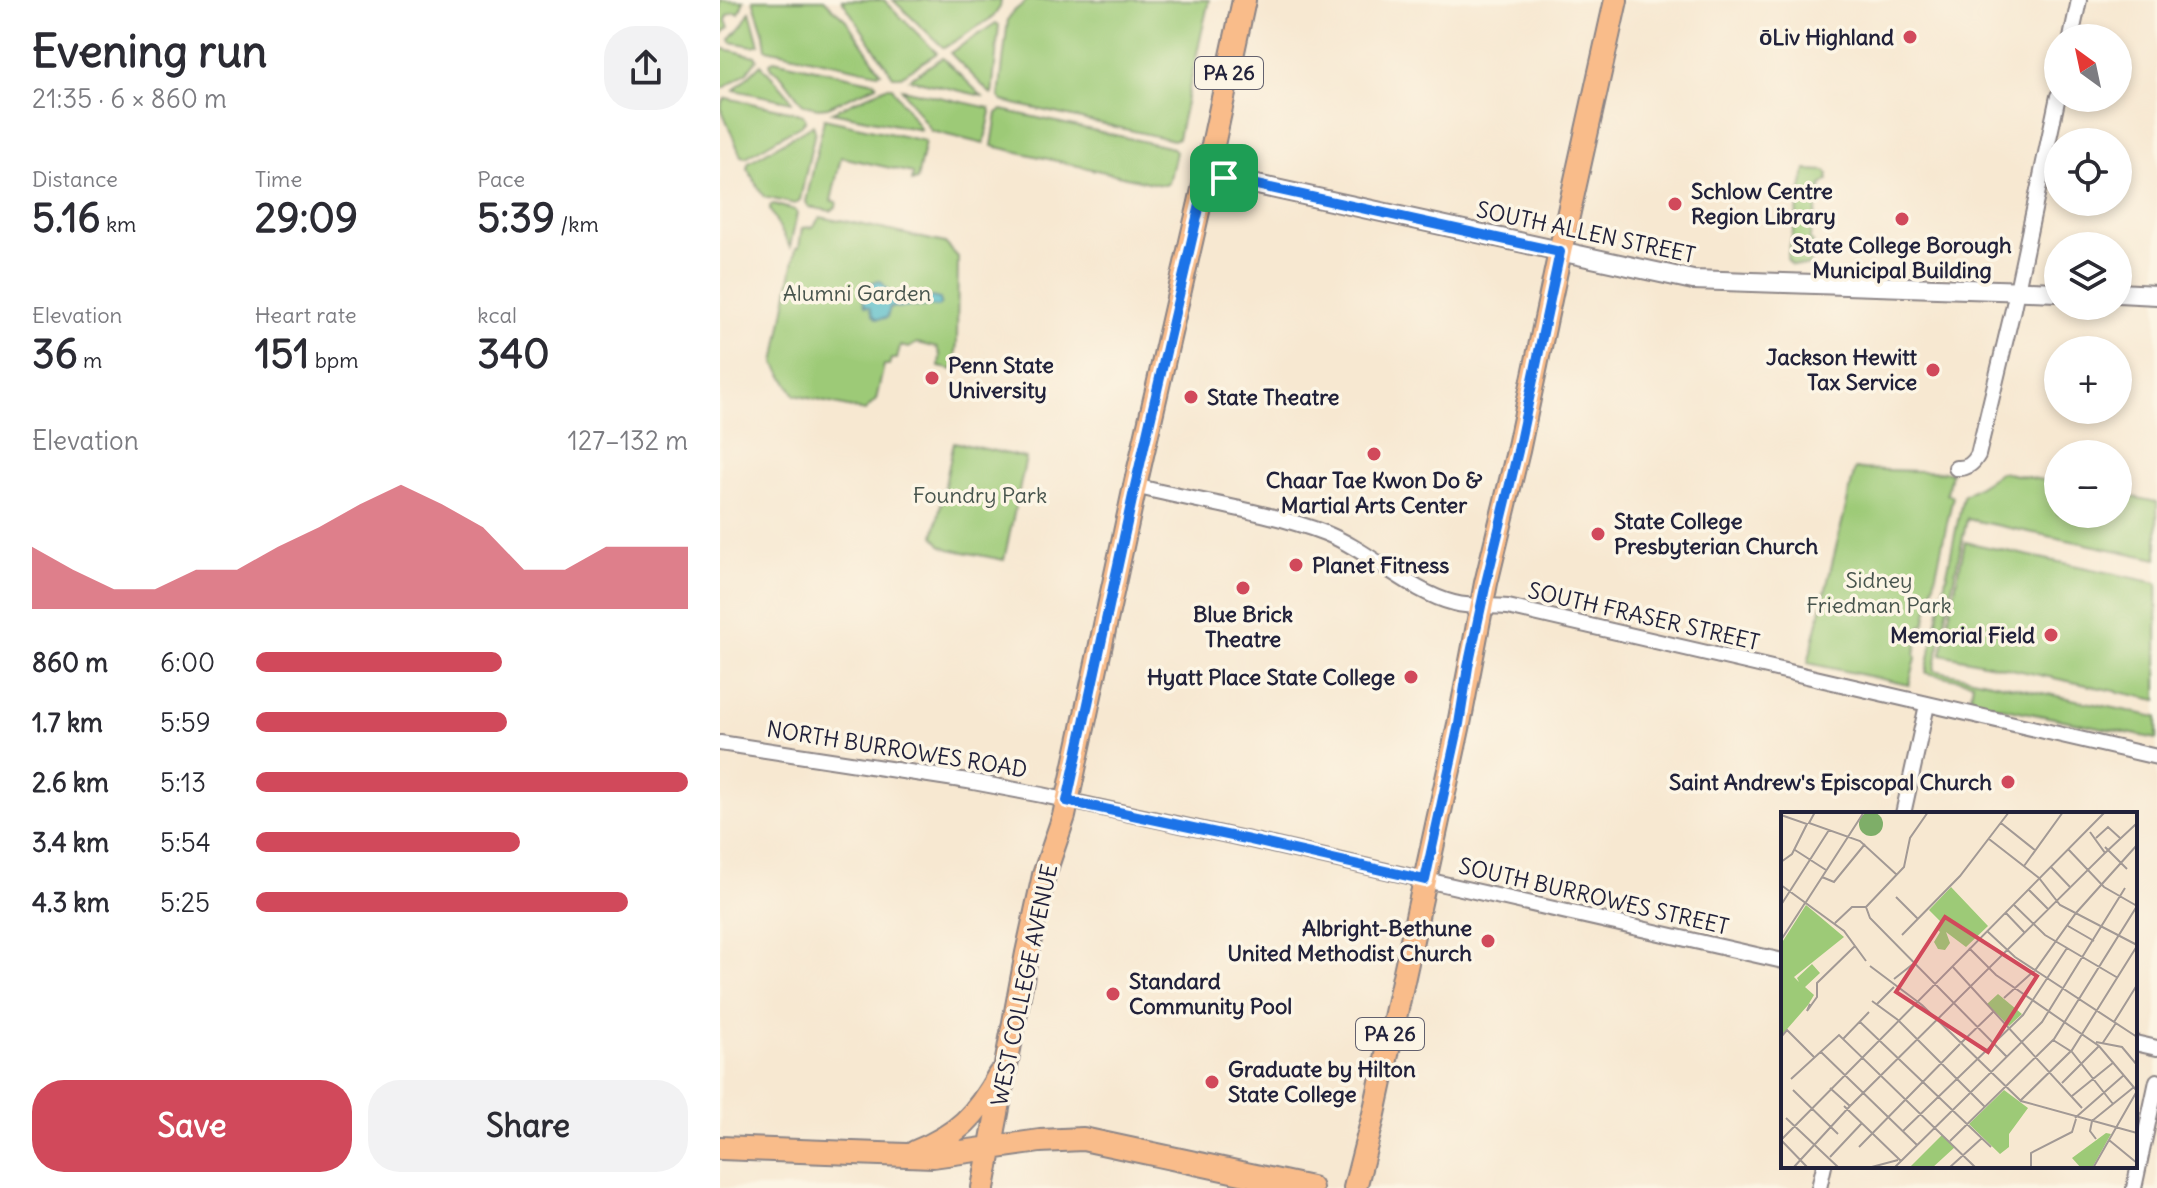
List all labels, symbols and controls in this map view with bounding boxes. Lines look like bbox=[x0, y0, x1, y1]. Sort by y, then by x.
place label: ōLiv Highland bbox=[1759, 23, 1894, 51]
text: Evening run bbox=[32, 24, 267, 79]
north arrow bbox=[2044, 24, 2132, 112]
map controls bbox=[2044, 24, 2132, 528]
button: share bbox=[604, 26, 688, 110]
marker: ōLiv Highland bbox=[1901, 28, 1919, 46]
road number: PA 26 bbox=[1195, 57, 1263, 89]
text: 21:35 · 6 × 860 m bbox=[32, 82, 227, 115]
button: locate bbox=[2044, 128, 2132, 216]
pin bbox=[1190, 144, 1258, 212]
icon: arrive bbox=[1202, 156, 1246, 200]
text: Distance bbox=[32, 165, 118, 193]
text: Time bbox=[255, 165, 302, 193]
text: Pace bbox=[477, 165, 525, 193]
place label: Schlow Centre Region Library bbox=[1691, 177, 1836, 230]
text: 5.16 bbox=[32, 193, 101, 243]
text: 29:09 bbox=[255, 193, 358, 243]
text: 5:39 bbox=[477, 193, 555, 243]
street label: SOUTH ALLEN STREET bbox=[1474, 195, 1698, 269]
marker: Schlow Centre Region Library bbox=[1666, 195, 1684, 213]
text: km bbox=[101, 210, 136, 238]
text: /km bbox=[555, 210, 599, 238]
marker: State College Borough Municipal Building bbox=[1893, 210, 1911, 228]
place label: State College Borough Municipal Building bbox=[1792, 231, 2012, 284]
button: layers bbox=[2044, 232, 2132, 320]
park label: Alumni Garden bbox=[783, 279, 931, 307]
text: Elevation bbox=[32, 301, 122, 329]
text: Heart rate bbox=[255, 301, 357, 329]
text: kcal bbox=[477, 301, 517, 329]
text: 36 bbox=[32, 329, 78, 379]
text: 151 bbox=[255, 329, 309, 379]
text: 340 bbox=[477, 329, 550, 379]
button: + bbox=[2044, 336, 2132, 424]
place label: Jackson Hewitt Tax Service bbox=[1766, 343, 1918, 396]
text: m bbox=[78, 346, 102, 374]
text: bpm bbox=[309, 346, 359, 374]
place label: Penn State University bbox=[948, 351, 1054, 404]
marker: Jackson Hewitt Tax Service bbox=[1924, 361, 1942, 379]
marker: Penn State University bbox=[923, 369, 941, 387]
place label: State Theatre bbox=[1207, 383, 1339, 411]
marker: State Theatre bbox=[1182, 388, 1200, 406]
text: Elevation bbox=[32, 424, 139, 457]
text: 127–132 m bbox=[568, 424, 688, 457]
button: − bbox=[2044, 440, 2132, 528]
marker: Chaar Tae Kwon Do & Martial Arts Center bbox=[1365, 445, 1383, 463]
place label: Chaar Tae Kwon Do & Martial Arts Center bbox=[1266, 466, 1482, 519]
park label: Foundry Park bbox=[913, 481, 1047, 509]
place label: State College Presbyterian Church bbox=[1614, 507, 1818, 560]
marker: State College Presbyterian Church bbox=[1589, 525, 1607, 543]
place label: Planet Fitness bbox=[1312, 551, 1449, 579]
marker: Planet Fitness bbox=[1287, 556, 1305, 574]
park label: Sidney Friedman Park bbox=[1806, 566, 1952, 619]
street label: SOUTH FRASER STREET bbox=[1526, 576, 1762, 656]
marker: Blue Brick Theatre bbox=[1234, 579, 1252, 597]
place label: Blue Brick Theatre bbox=[1193, 600, 1293, 653]
place label: Memorial Field bbox=[1890, 621, 2035, 649]
marker: Memorial Field bbox=[2042, 626, 2060, 644]
text: 860 m bbox=[32, 646, 108, 679]
text: 6:00 bbox=[160, 646, 215, 679]
place label: Hyatt Place State College bbox=[1147, 663, 1395, 691]
marker: Hyatt Place State College bbox=[1402, 668, 1420, 686]
text: 1.7 km bbox=[32, 706, 103, 739]
text: 5:59 bbox=[160, 706, 211, 739]
street label: NORTH BURROWES ROAD bbox=[765, 715, 1029, 783]
text: 2.6 km bbox=[32, 766, 109, 799]
text: 5:13 bbox=[160, 766, 206, 799]
place label: Saint Andrew's Episcopal Church bbox=[1669, 768, 1992, 796]
marker: Saint Andrew's Episcopal Church bbox=[1999, 773, 2017, 791]
inset map bbox=[1781, 812, 2137, 1168]
text: 3.4 km bbox=[32, 826, 109, 859]
text: 5:54 bbox=[160, 826, 211, 859]
street label: SOUTH BURROWES STREET bbox=[1456, 851, 1732, 941]
street label: WEST COLLEGE AVENUE bbox=[985, 861, 1063, 1109]
text: 4.3 km bbox=[32, 886, 109, 919]
text: 5:25 bbox=[160, 886, 210, 919]
place label: Albright-Bethune United Methodist Church bbox=[1227, 914, 1472, 967]
marker: Albright-Bethune United Methodist Church bbox=[1479, 932, 1497, 950]
place label: Standard Community Pool bbox=[1129, 967, 1292, 1020]
marker: Standard Community Pool bbox=[1104, 985, 1122, 1003]
road number: PA 26 bbox=[1356, 1018, 1424, 1050]
place label: Graduate by Hilton State College bbox=[1228, 1055, 1416, 1108]
marker: Graduate by Hilton State College bbox=[1203, 1073, 1221, 1091]
button: Save bbox=[32, 1080, 352, 1172]
button: Share bbox=[368, 1080, 688, 1172]

